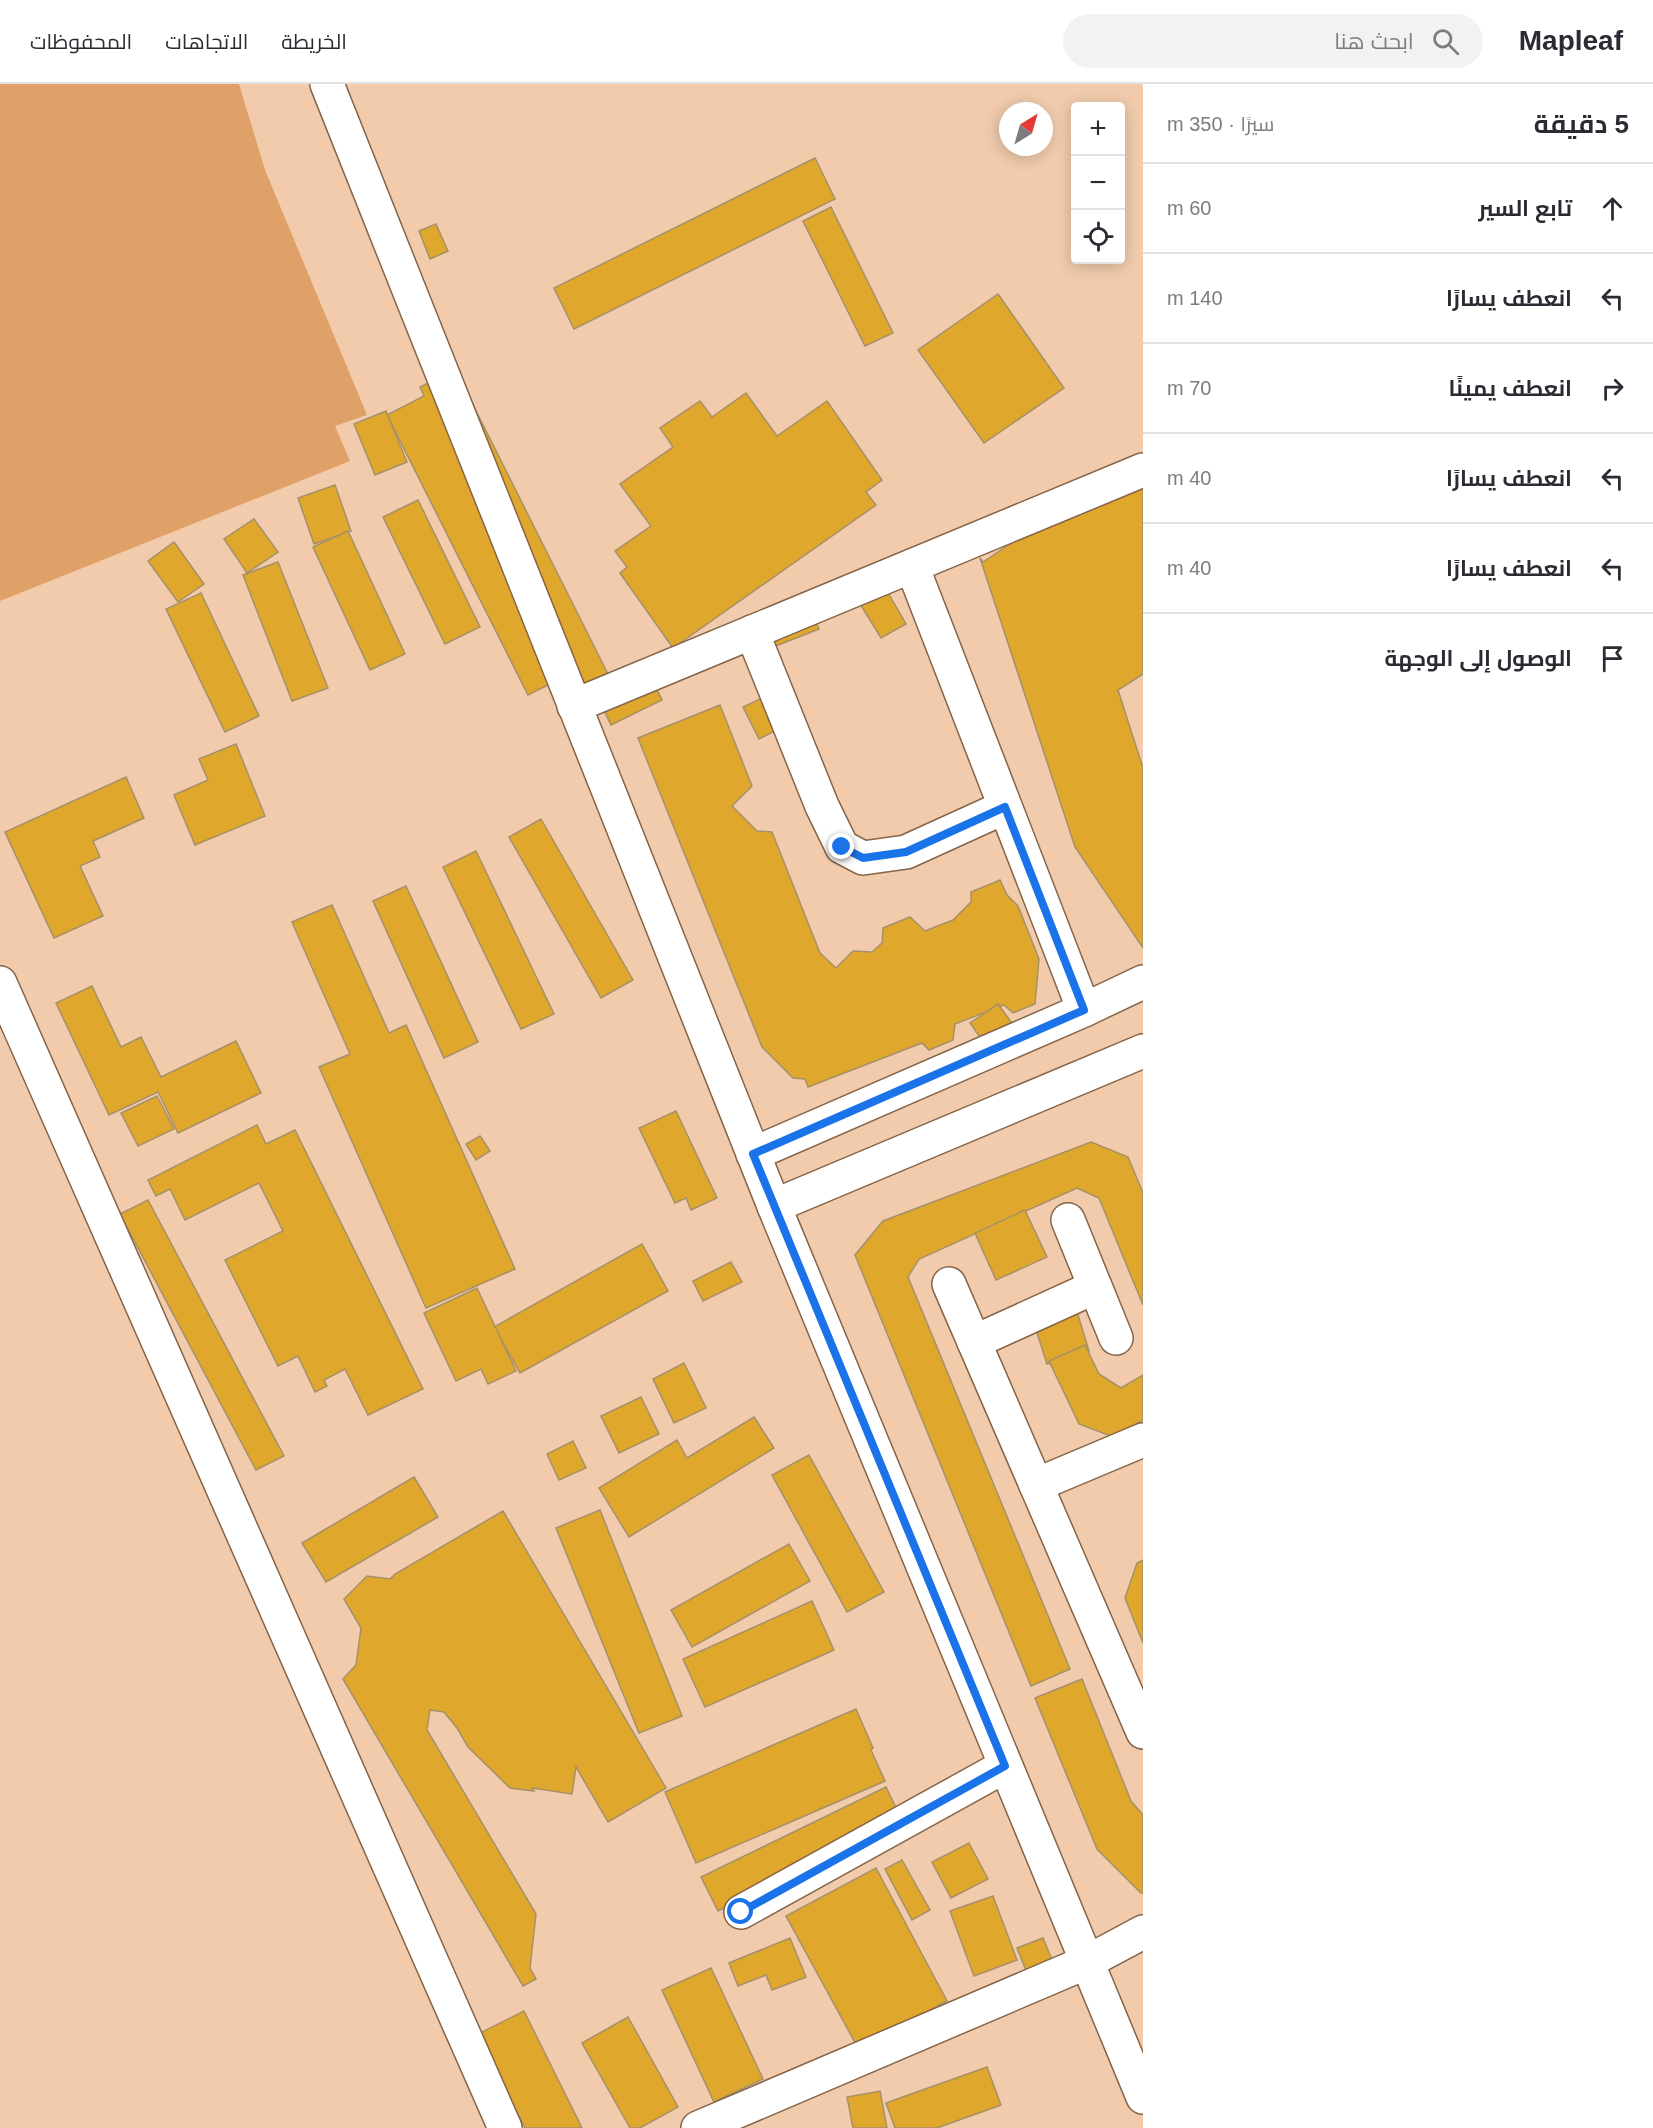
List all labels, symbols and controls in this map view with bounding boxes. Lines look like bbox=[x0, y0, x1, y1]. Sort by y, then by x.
search box bbox=[1063, 14, 1483, 68]
icon: search bbox=[1429, 25, 1462, 58]
text: Mapleaf bbox=[1519, 25, 1623, 56]
text: ابحث هنا bbox=[1334, 29, 1414, 54]
text: المحفوظات bbox=[30, 30, 132, 53]
text: الاتجاهات bbox=[165, 30, 248, 53]
text: الخريطة bbox=[281, 30, 347, 53]
north arrow bbox=[999, 102, 1053, 156]
map controls bbox=[1071, 102, 1125, 264]
button: + bbox=[1071, 102, 1125, 156]
text: 5 دقيقة bbox=[1534, 109, 1629, 139]
text: سيرًا · 350 m bbox=[1167, 113, 1274, 135]
button: − bbox=[1071, 156, 1125, 210]
icon: ahead bbox=[1596, 192, 1629, 225]
text: تابع السير bbox=[1478, 196, 1572, 221]
text: 60 m bbox=[1167, 197, 1211, 219]
button: locate bbox=[1071, 210, 1125, 264]
icon: left bbox=[1596, 282, 1629, 315]
text: انعطف يسارًا bbox=[1446, 286, 1572, 311]
text: 140 m bbox=[1167, 287, 1223, 309]
icon: right bbox=[1596, 372, 1629, 405]
text: انعطف يمينًا bbox=[1449, 376, 1572, 401]
text: 70 m bbox=[1167, 377, 1211, 399]
icon: left bbox=[1596, 462, 1629, 495]
text: انعطف يسارًا bbox=[1446, 466, 1572, 491]
text: 40 m bbox=[1167, 467, 1211, 489]
icon: left bbox=[1596, 552, 1629, 585]
text: انعطف يسارًا bbox=[1446, 556, 1572, 581]
text: 40 m bbox=[1167, 557, 1211, 579]
icon: arrive bbox=[1596, 642, 1629, 675]
text: الوصول إلى الوجهة bbox=[1385, 646, 1572, 671]
route end bbox=[828, 833, 854, 859]
route start bbox=[727, 1898, 753, 1924]

